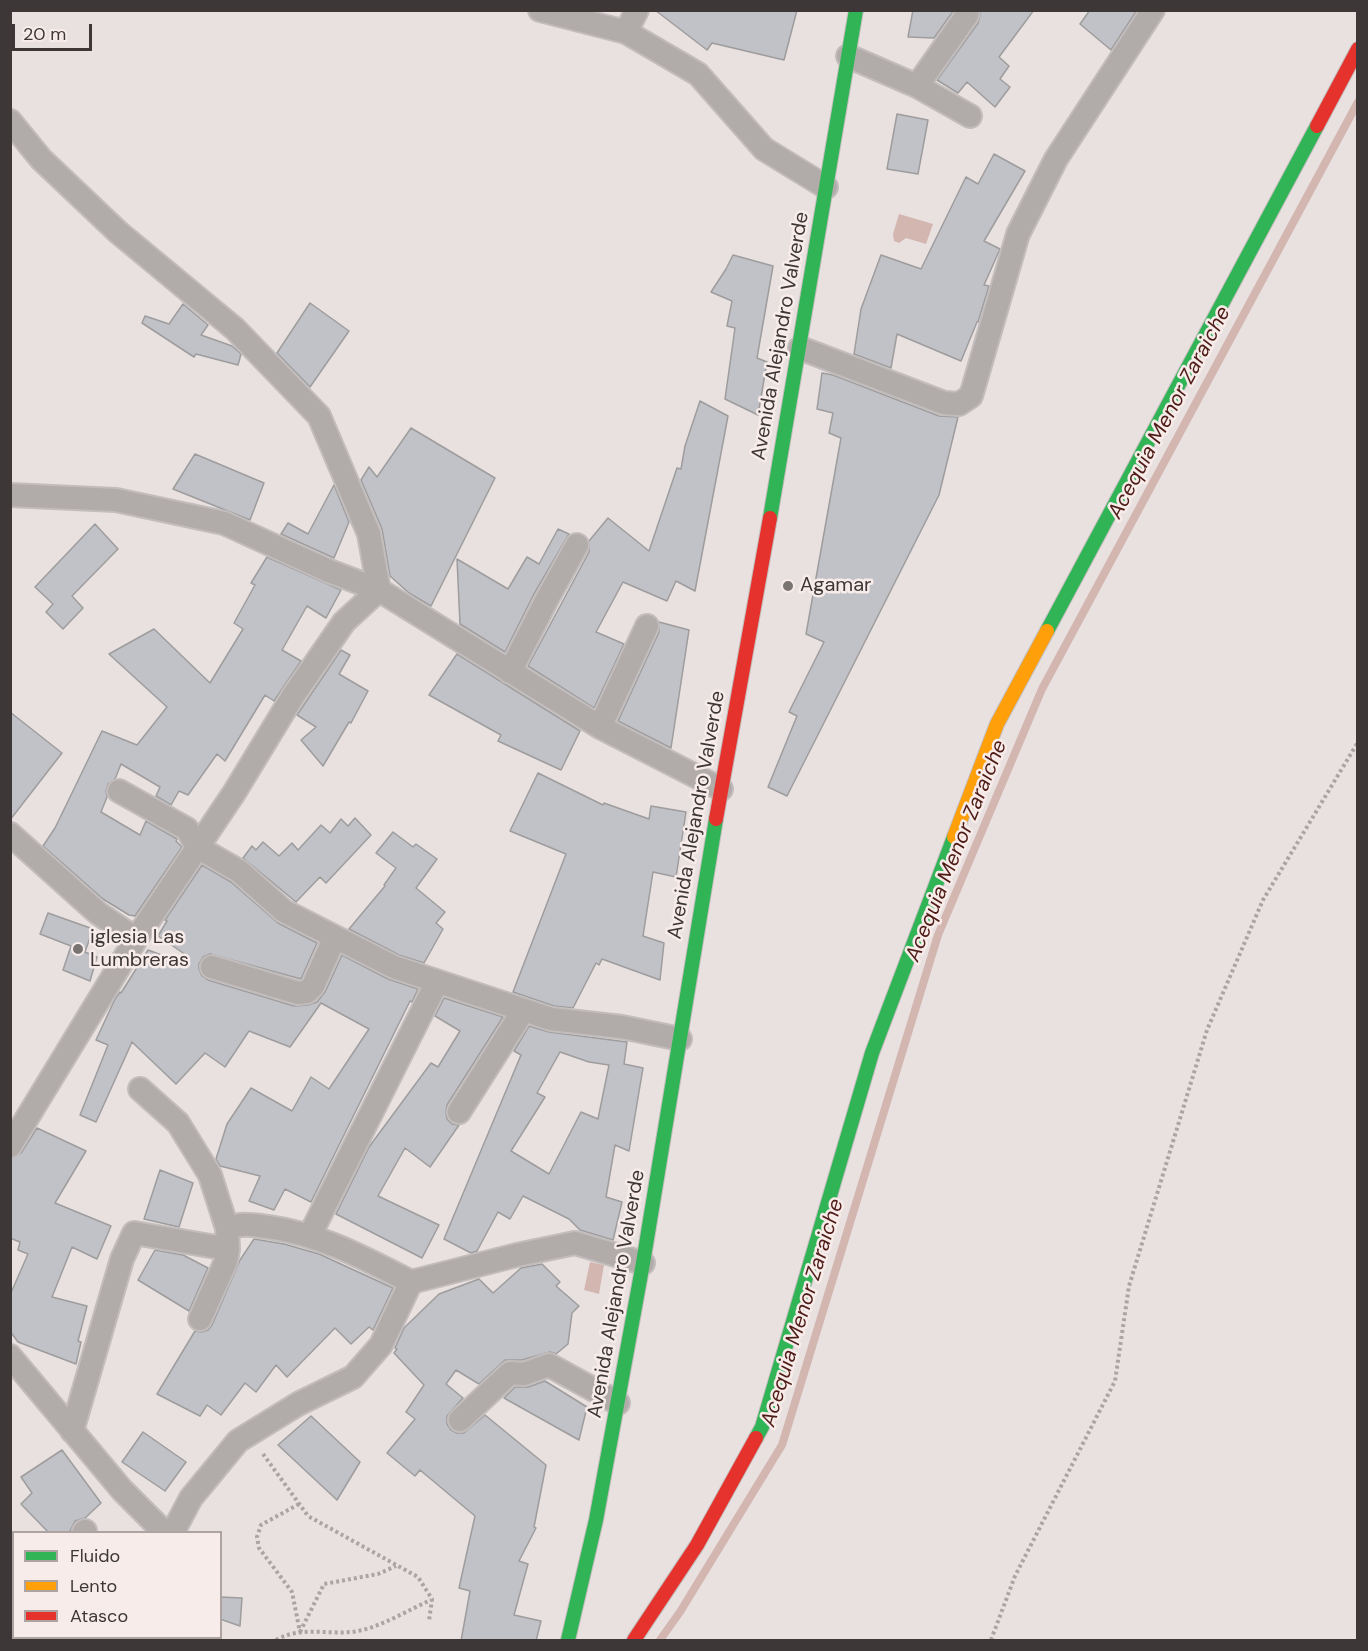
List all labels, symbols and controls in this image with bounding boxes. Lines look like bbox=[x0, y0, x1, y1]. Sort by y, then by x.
scale bar bbox=[15, 12, 94, 50]
text: 20 m bbox=[23, 22, 66, 46]
street label: Avenida Alejandro Valverde bbox=[747, 210, 815, 462]
water label: Acequia Menor Zaraiche bbox=[1103, 303, 1237, 523]
place label: Agamar bbox=[800, 574, 871, 598]
marker: Agamar bbox=[781, 579, 795, 593]
street label: Avenida Alejandro Valverde bbox=[663, 689, 731, 941]
water label: Acequia Menor Zaraiche bbox=[901, 737, 1013, 965]
place label: iglesia Las Lumbreras bbox=[90, 926, 189, 973]
marker: iglesia Las Lumbreras bbox=[71, 942, 85, 956]
street label: Avenida Alejandro Valverde bbox=[583, 1168, 651, 1420]
water label: Acequia Menor Zaraiche bbox=[756, 1196, 850, 1430]
legend bbox=[12, 1531, 222, 1639]
text: Fluido bbox=[70, 1544, 120, 1568]
text: Lento bbox=[70, 1574, 117, 1598]
text: Atasco bbox=[70, 1604, 128, 1628]

